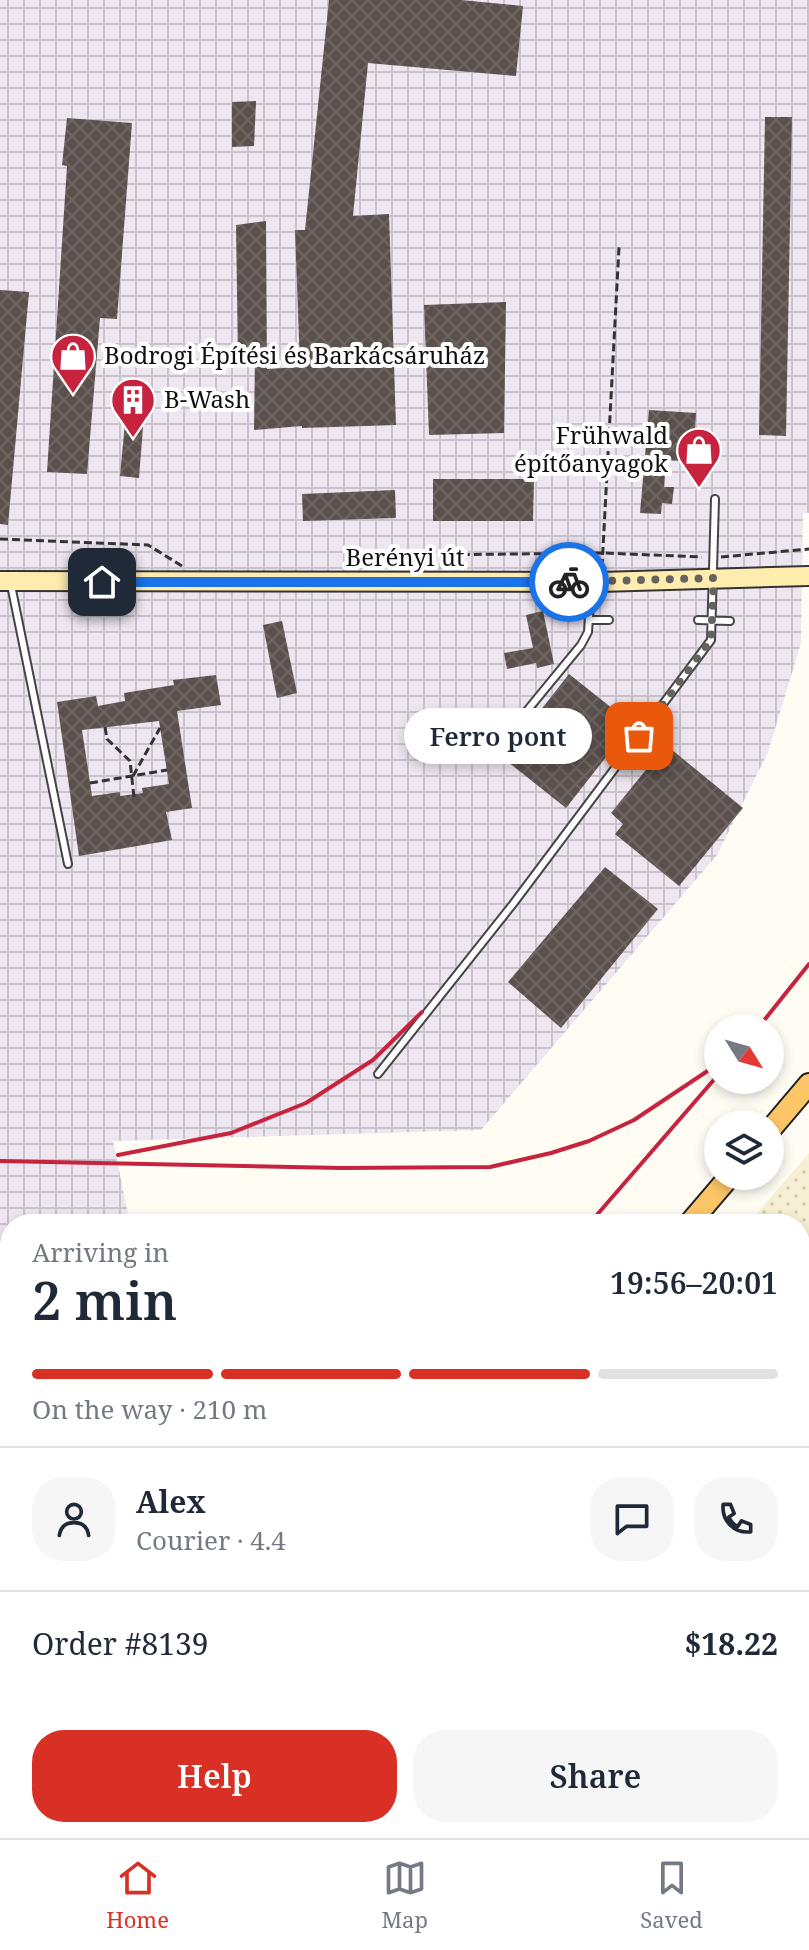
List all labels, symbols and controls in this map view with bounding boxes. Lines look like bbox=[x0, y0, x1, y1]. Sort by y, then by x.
shop icon: Bodrogi Építési és Barkácsáruház bbox=[49, 332, 97, 395]
place label: Bodrogi Építési és Barkácsáruház bbox=[104, 338, 485, 371]
building icon: B-Wash bbox=[109, 376, 157, 439]
place label: B-Wash bbox=[164, 382, 250, 415]
place label: Frühwald építőanyagok bbox=[514, 418, 669, 479]
shop icon: Frühwald építőanyagok bbox=[675, 426, 723, 489]
street label: Berényi út bbox=[346, 540, 464, 573]
courier bbox=[529, 542, 609, 622]
pin bbox=[68, 548, 136, 616]
icon: home bbox=[80, 560, 124, 604]
icon: bike bbox=[547, 560, 591, 604]
pin bbox=[605, 702, 673, 770]
callout: Ferro pont bbox=[403, 708, 591, 764]
icon: bag bbox=[617, 714, 661, 758]
text: Ferro pont bbox=[429, 718, 567, 754]
north arrow bbox=[704, 1014, 784, 1094]
map controls bbox=[704, 1014, 784, 1190]
button: layers bbox=[704, 1110, 784, 1190]
text: Arriving in bbox=[32, 1234, 169, 1270]
text: 19:56–20:01 bbox=[610, 1262, 778, 1303]
text: 2 min bbox=[32, 1264, 177, 1335]
text: On the way · 210 m bbox=[32, 1391, 267, 1427]
button: person bbox=[32, 1477, 116, 1561]
button: chat bbox=[590, 1477, 674, 1561]
button: phone bbox=[694, 1477, 778, 1561]
text: Alex bbox=[136, 1481, 206, 1522]
text: Courier · 4.4 bbox=[136, 1522, 286, 1558]
text: Order #8139 bbox=[32, 1623, 209, 1664]
text: $18.22 bbox=[684, 1623, 778, 1664]
button: Help bbox=[32, 1730, 397, 1822]
button: Share bbox=[413, 1730, 778, 1822]
tab: Home bbox=[106, 1856, 169, 1934]
tab: Map bbox=[381, 1856, 428, 1934]
tab: Saved bbox=[640, 1856, 703, 1934]

